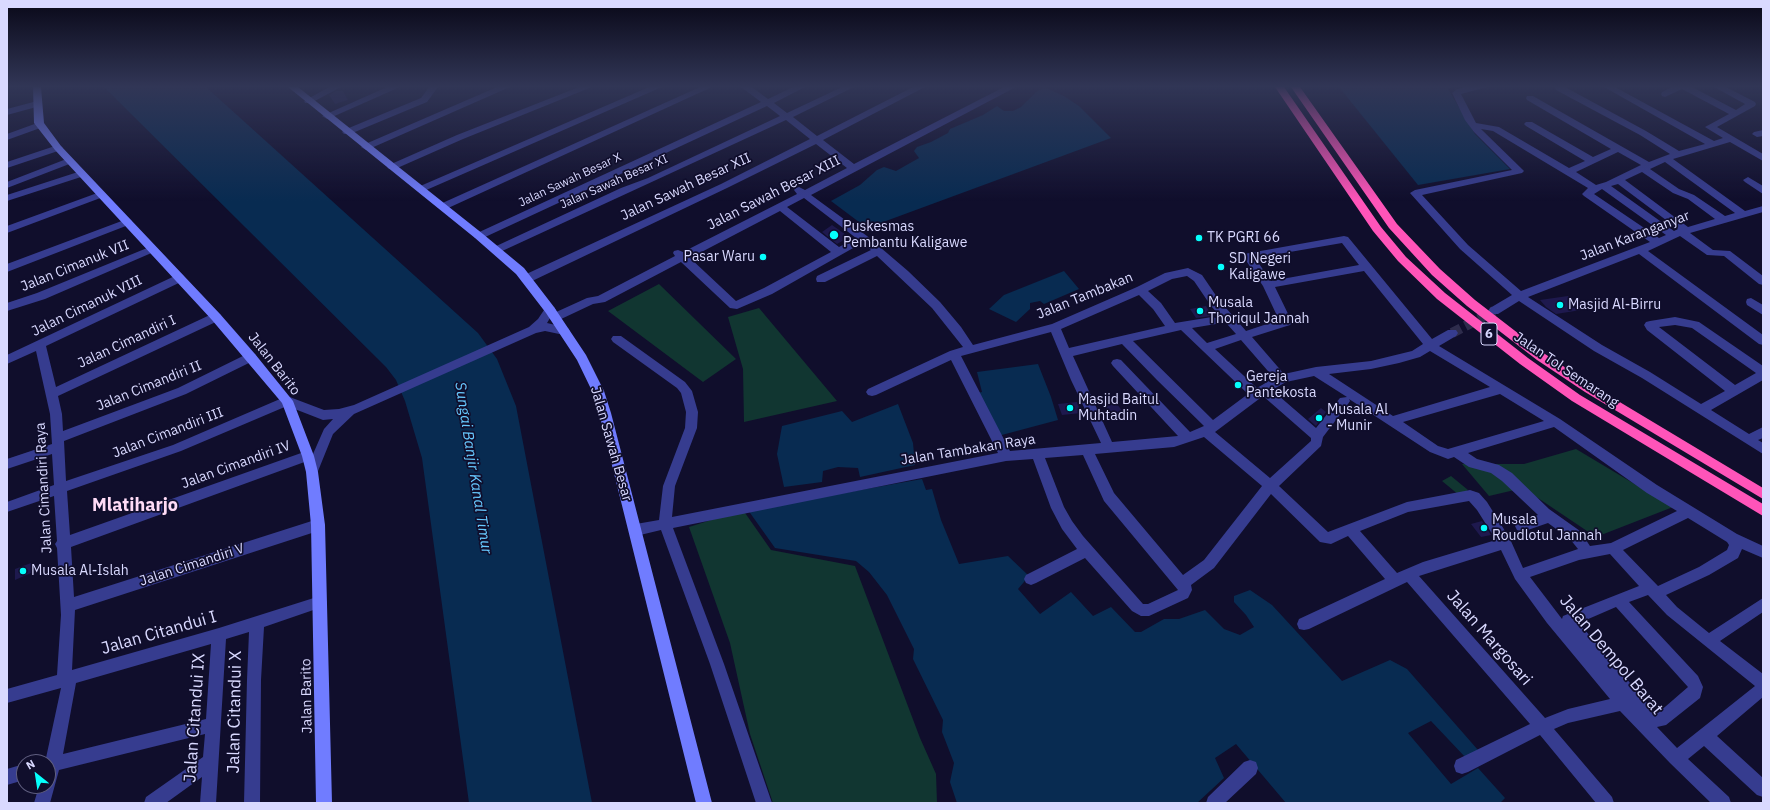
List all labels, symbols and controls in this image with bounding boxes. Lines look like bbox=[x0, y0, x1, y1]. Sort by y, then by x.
street label: Jalan Sawah Besar X bbox=[516, 150, 624, 210]
street label: Jalan Sawah Besar XII bbox=[618, 150, 754, 224]
street label: Jalan Sawah Besar XI bbox=[558, 152, 670, 212]
street label: Jalan Sawah Besar XIII bbox=[705, 152, 843, 234]
street label: Jalan Karanganyar bbox=[1578, 207, 1692, 265]
place label: Puskesmas Pembantu Kaligawe bbox=[843, 219, 967, 252]
marker: Puskesmas Pembantu Kaligawe bbox=[828, 229, 840, 241]
place label: TK PGRI 66 bbox=[1207, 230, 1280, 246]
marker: TK PGRI 66 bbox=[1194, 233, 1204, 243]
street label: Jalan Cimanuk VII bbox=[18, 237, 132, 295]
place label: Pasar Waru bbox=[684, 249, 755, 265]
place label: SD Negeri Kaligawe bbox=[1229, 251, 1291, 284]
marker: Pasar Waru bbox=[758, 252, 768, 262]
marker: SD Negeri Kaligawe bbox=[1216, 262, 1226, 272]
street label: Jalan Tambakan bbox=[1034, 269, 1136, 323]
street label: Jalan Cimanuk VIII bbox=[29, 272, 145, 340]
place label: Musala Thoriqul Jannah bbox=[1208, 295, 1310, 328]
place label: Masjid Al-Birru bbox=[1568, 297, 1661, 313]
marker: Masjid Al-Birru bbox=[1555, 300, 1565, 310]
marker: Musala Thoriqul Jannah bbox=[1195, 306, 1205, 316]
street label: Jalan Cimandiri I bbox=[75, 312, 179, 372]
road number: 6 bbox=[1481, 323, 1497, 345]
street label: Jalan Barito bbox=[244, 329, 304, 399]
street label: Jalan Tol Semarang bbox=[1510, 329, 1622, 411]
street label: Jalan Cimandiri II bbox=[94, 357, 204, 415]
place label: Gereja Pantekosta bbox=[1246, 369, 1316, 402]
marker: Gereja Pantekosta bbox=[1233, 380, 1243, 390]
water label: Sungai Banjir Kanal Timur bbox=[451, 381, 495, 555]
street label: Jalan Sawah Besar bbox=[587, 385, 635, 503]
place label: Masjid Baitul Muhtadin bbox=[1078, 392, 1159, 424]
place label: Musala Al - Munir bbox=[1327, 402, 1388, 434]
marker: Masjid Baitul Muhtadin bbox=[1065, 403, 1075, 413]
street label: Jalan Cimandiri III bbox=[110, 404, 226, 462]
marker: Musala Al - Munir bbox=[1314, 413, 1324, 423]
street label: Jalan Cimandiri Raya bbox=[32, 422, 56, 554]
street label: Jalan Tambakan Raya bbox=[900, 431, 1036, 469]
street label: Jalan Cimandiri IV bbox=[179, 437, 293, 493]
district label: Mlatiharjo bbox=[92, 495, 178, 517]
place label: Musala Roudlotul Jannah bbox=[1492, 512, 1602, 544]
marker: Musala Roudlotul Jannah bbox=[1479, 523, 1489, 533]
street label: Jalan Cimandiri V bbox=[138, 540, 246, 590]
place label: Musala Al-Islah bbox=[31, 563, 129, 579]
marker: Musala Al-Islah bbox=[18, 566, 28, 576]
street label: Jalan Margosari bbox=[1442, 586, 1536, 690]
street label: Jalan Dempol Barat bbox=[1555, 591, 1667, 719]
street label: Jalan Citandui I bbox=[99, 607, 219, 659]
street label: Jalan Citandui X bbox=[224, 650, 246, 774]
street label: Jalan Citandui IX bbox=[180, 653, 210, 783]
street label: Jalan Barito bbox=[298, 658, 316, 734]
north arrow bbox=[16, 754, 56, 794]
text: N bbox=[24, 756, 37, 773]

